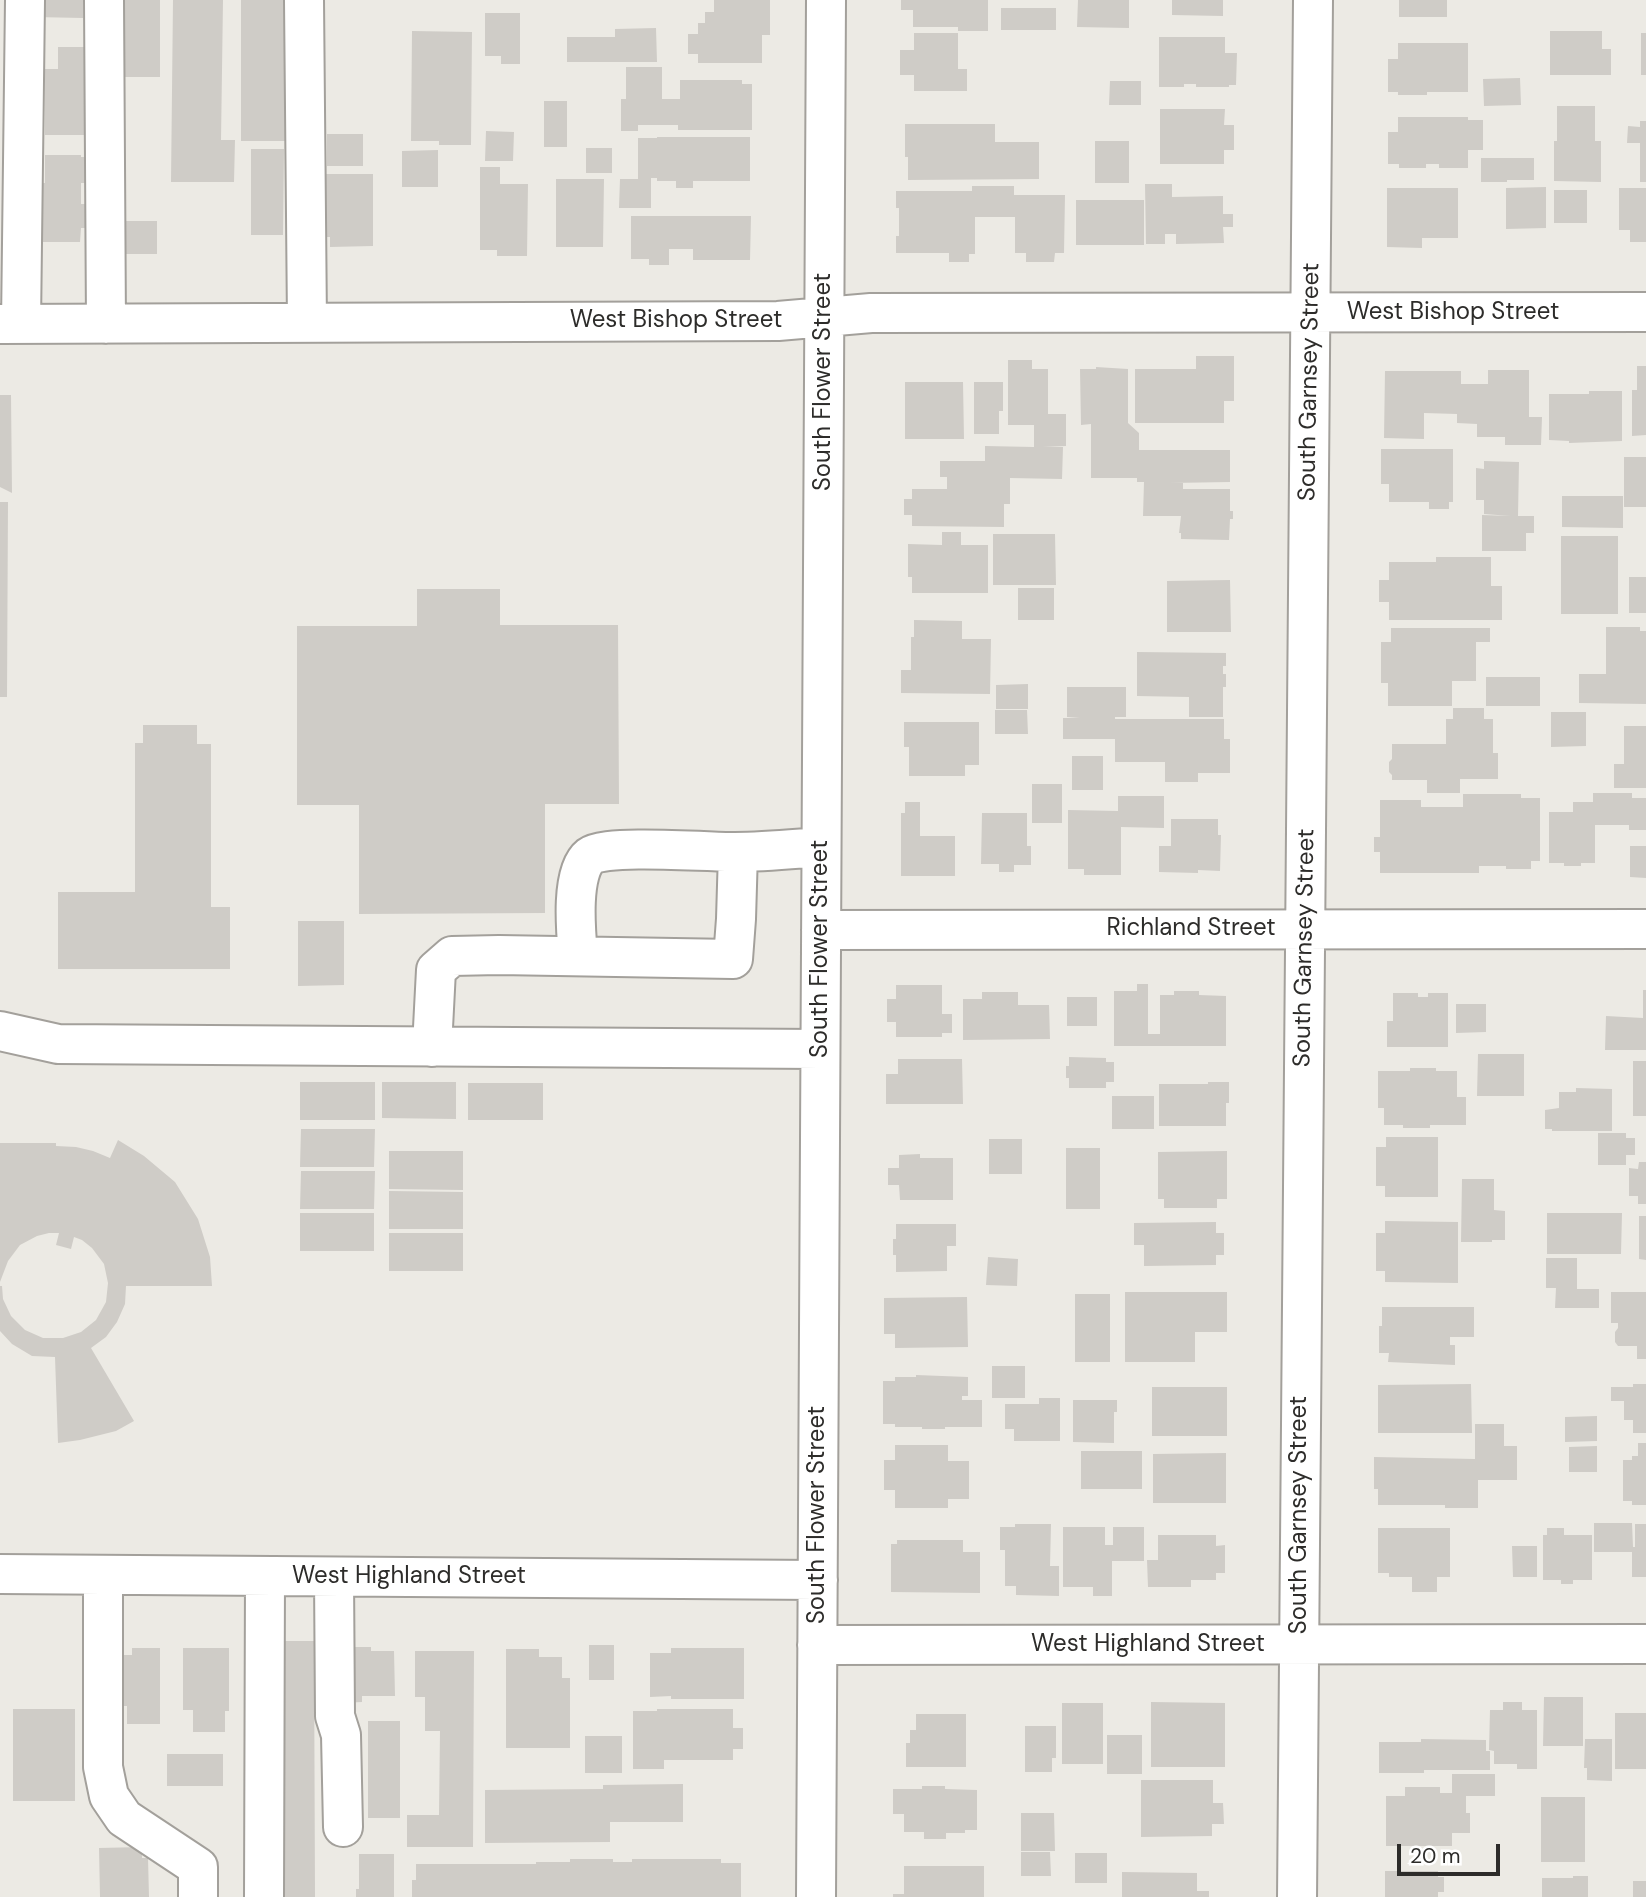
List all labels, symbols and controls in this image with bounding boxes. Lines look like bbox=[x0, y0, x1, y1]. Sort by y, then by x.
street label: South Garnsey Street bbox=[1294, 263, 1326, 501]
street label: South Flower Street bbox=[810, 273, 838, 491]
street label: West Bishop Street bbox=[1347, 299, 1559, 327]
street label: West Bishop Street bbox=[570, 307, 782, 335]
street label: South Garnsey Street bbox=[1289, 829, 1321, 1067]
street label: South Flower Street bbox=[807, 840, 835, 1058]
street label: Richland Street bbox=[1106, 915, 1276, 943]
street label: South Garnsey Street bbox=[1286, 1396, 1314, 1634]
street label: South Flower Street bbox=[804, 1406, 832, 1624]
street label: West Highland Street bbox=[292, 1563, 526, 1591]
street label: West Highland Street bbox=[1031, 1631, 1265, 1659]
scale bar bbox=[1401, 1830, 1504, 1874]
text: 20 m bbox=[1410, 1842, 1461, 1870]

